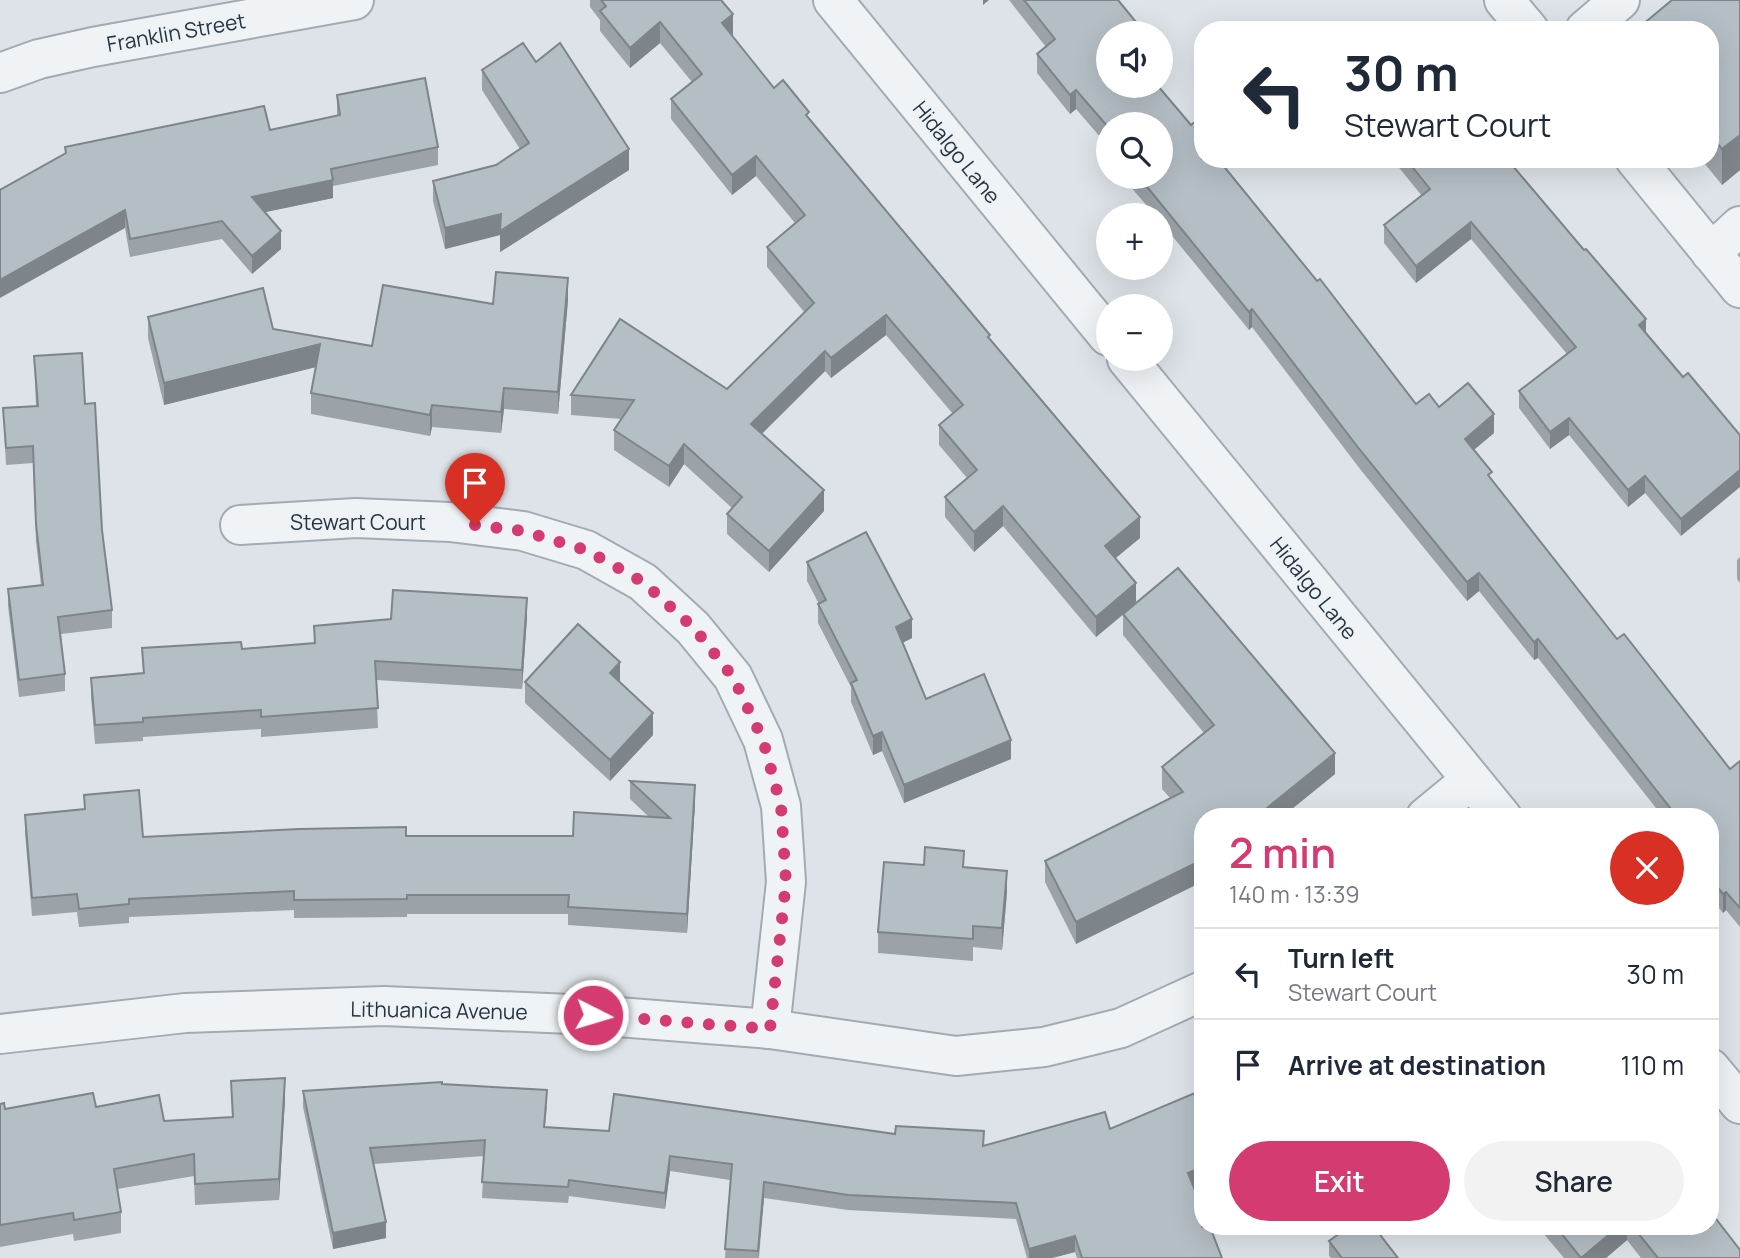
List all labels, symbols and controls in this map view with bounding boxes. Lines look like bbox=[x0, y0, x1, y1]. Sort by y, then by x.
street label: Franklin Street bbox=[104, 6, 248, 58]
map controls bbox=[1096, 21, 1173, 371]
button: sound bbox=[1096, 21, 1173, 98]
text: 30 m bbox=[1344, 39, 1459, 106]
icon: left bbox=[1229, 49, 1320, 140]
street label: Hidalgo Lane bbox=[907, 95, 1007, 209]
text: Stewart Court bbox=[1344, 103, 1551, 147]
button: search bbox=[1096, 112, 1173, 189]
button: + bbox=[1096, 203, 1173, 280]
button: − bbox=[1096, 294, 1173, 371]
pin bbox=[445, 453, 505, 525]
icon: arrive bbox=[456, 464, 494, 502]
street label: Stewart Court bbox=[290, 508, 426, 536]
street label: Hidalgo Lane bbox=[1264, 531, 1364, 645]
text: 2 min bbox=[1229, 823, 1336, 881]
button: close bbox=[1610, 831, 1684, 905]
text: 140 m · 13:39 bbox=[1229, 878, 1360, 910]
text: Turn left bbox=[1288, 940, 1395, 976]
icon: left bbox=[1229, 955, 1267, 993]
text: 30 m bbox=[1627, 956, 1684, 992]
text: Stewart Court bbox=[1288, 976, 1437, 1008]
position arrow bbox=[556, 978, 630, 1052]
street label: Lithuanica Avenue bbox=[350, 994, 528, 1026]
icon: arrive bbox=[1229, 1046, 1267, 1084]
text: Arrive at destination bbox=[1288, 1047, 1546, 1083]
text: 110 m bbox=[1621, 1047, 1684, 1083]
button: Exit bbox=[1229, 1141, 1450, 1221]
button: Share bbox=[1464, 1141, 1684, 1221]

